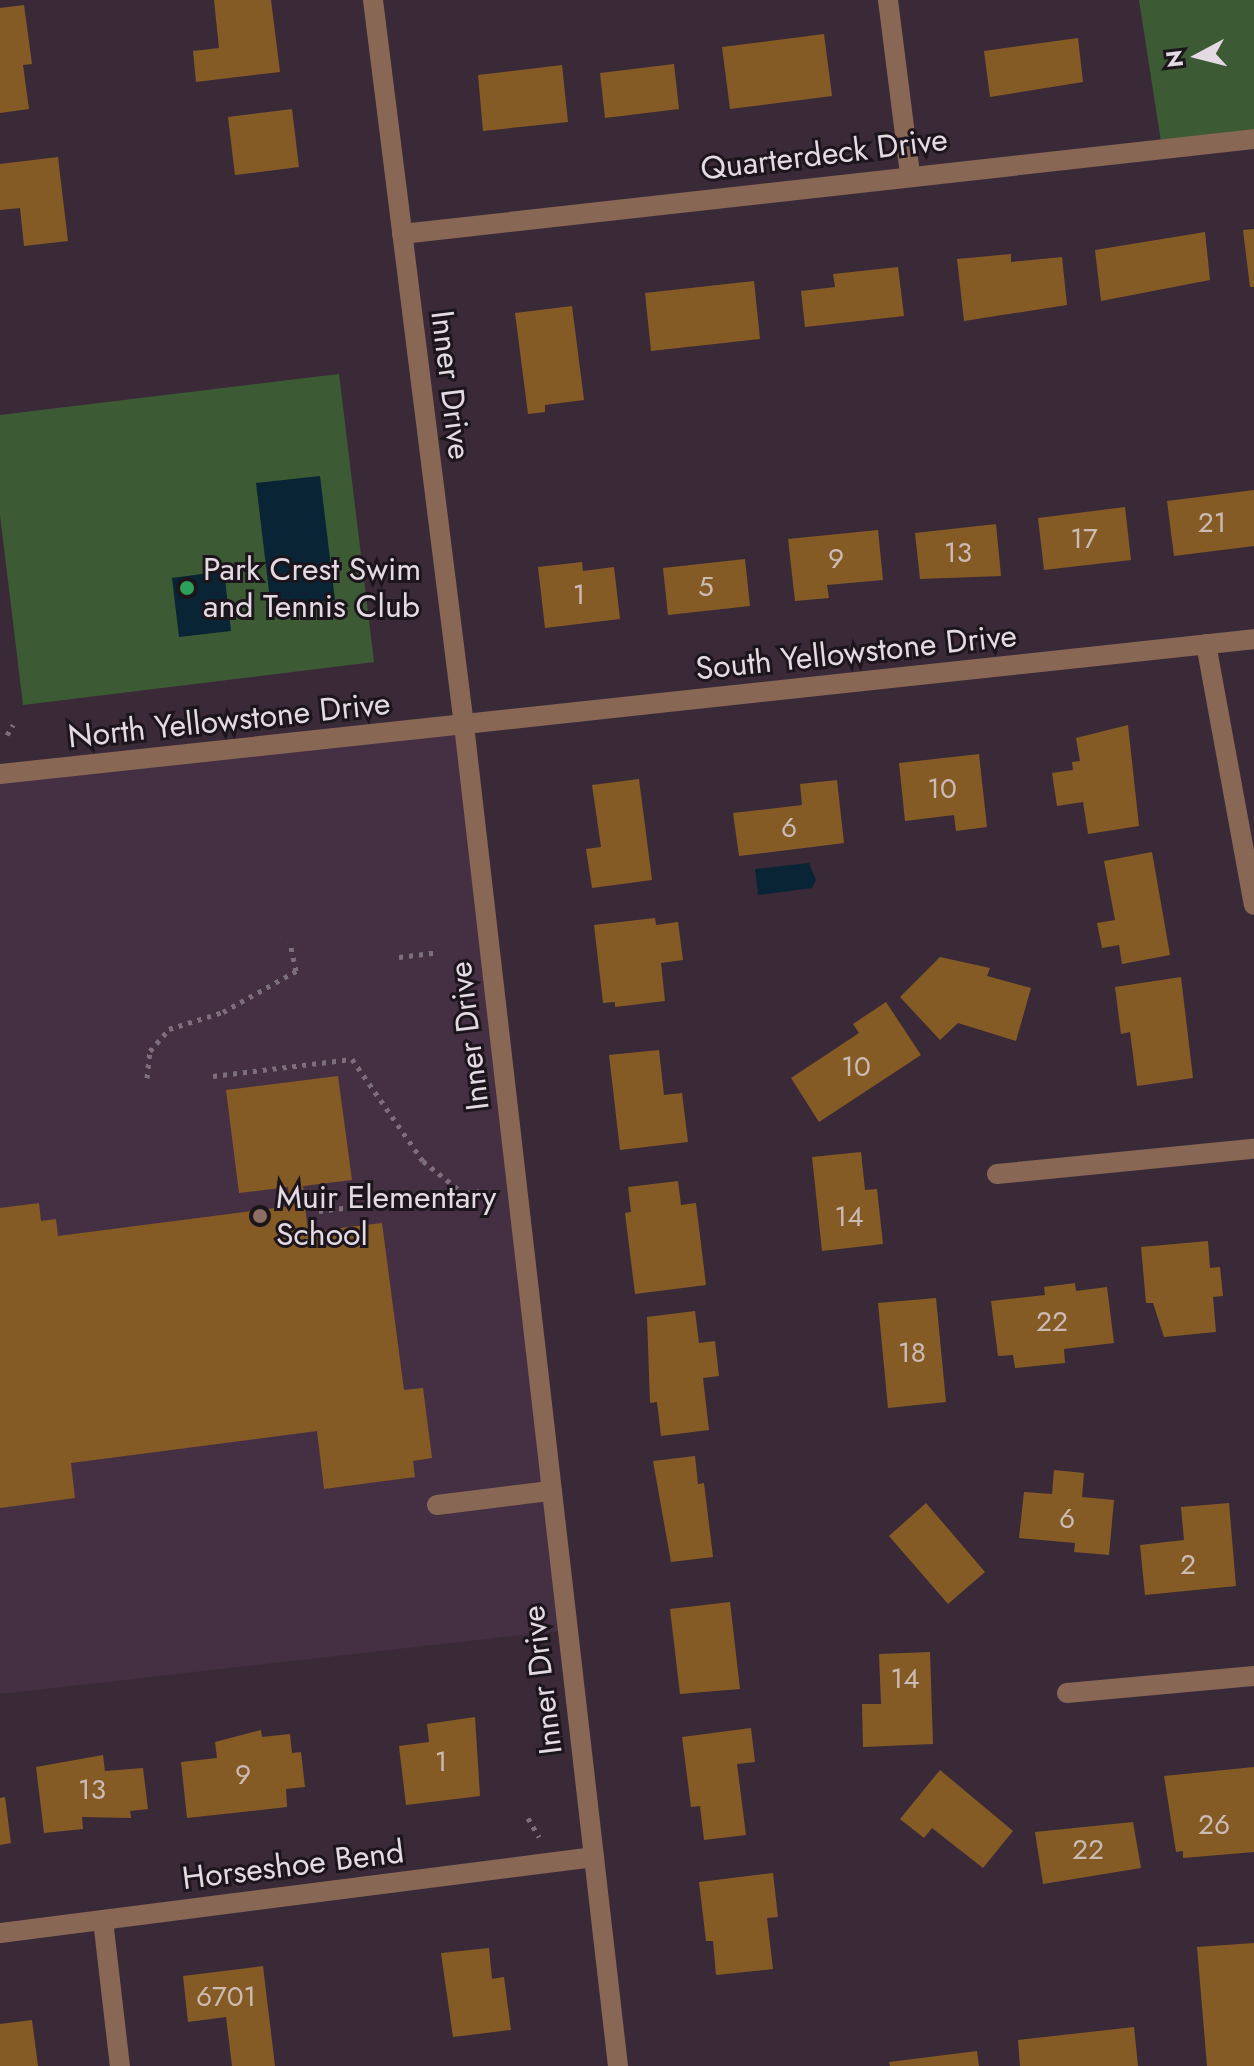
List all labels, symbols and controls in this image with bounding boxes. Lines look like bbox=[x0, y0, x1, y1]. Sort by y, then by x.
north arrow bbox=[1158, 16, 1238, 96]
text: N bbox=[1157, 48, 1191, 70]
street label: Quarterdeck Drive bbox=[698, 120, 950, 188]
street label: Inner Drive bbox=[423, 308, 479, 462]
house number: 21 bbox=[1198, 506, 1226, 540]
house number: 17 bbox=[1070, 522, 1098, 556]
house number: 13 bbox=[944, 536, 972, 570]
house number: 9 bbox=[828, 542, 844, 576]
place label: Park Crest Swim and Tennis Club bbox=[203, 551, 421, 626]
house number: 5 bbox=[698, 570, 714, 604]
house number: 1 bbox=[573, 578, 585, 612]
marker: Park Crest Swim and Tennis Club bbox=[178, 579, 196, 597]
street label: South Yellowstone Drive bbox=[694, 616, 1018, 688]
street label: North Yellowstone Drive bbox=[66, 684, 392, 756]
house number: 10 bbox=[927, 772, 957, 806]
house number: 6 bbox=[781, 811, 797, 845]
street label: Inner Drive bbox=[441, 959, 497, 1113]
house number: 10 bbox=[841, 1050, 871, 1084]
place label: Muir Elementary School bbox=[276, 1179, 496, 1254]
house number: 14 bbox=[835, 1200, 863, 1234]
marker: Muir Elementary School bbox=[251, 1207, 269, 1225]
house number: 22 bbox=[1036, 1305, 1068, 1339]
house number: 18 bbox=[898, 1336, 926, 1370]
house number: 6 bbox=[1059, 1502, 1075, 1536]
house number: 2 bbox=[1180, 1548, 1196, 1582]
street label: Inner Drive bbox=[514, 1603, 570, 1757]
house number: 14 bbox=[891, 1662, 919, 1696]
house number: 1 bbox=[435, 1745, 447, 1779]
house number: 9 bbox=[235, 1758, 251, 1792]
house number: 13 bbox=[78, 1773, 106, 1807]
house number: 26 bbox=[1198, 1808, 1230, 1842]
street label: Horseshoe Bend bbox=[180, 1832, 406, 1898]
house number: 22 bbox=[1072, 1833, 1104, 1867]
house number: 6701 bbox=[196, 1980, 256, 2014]

